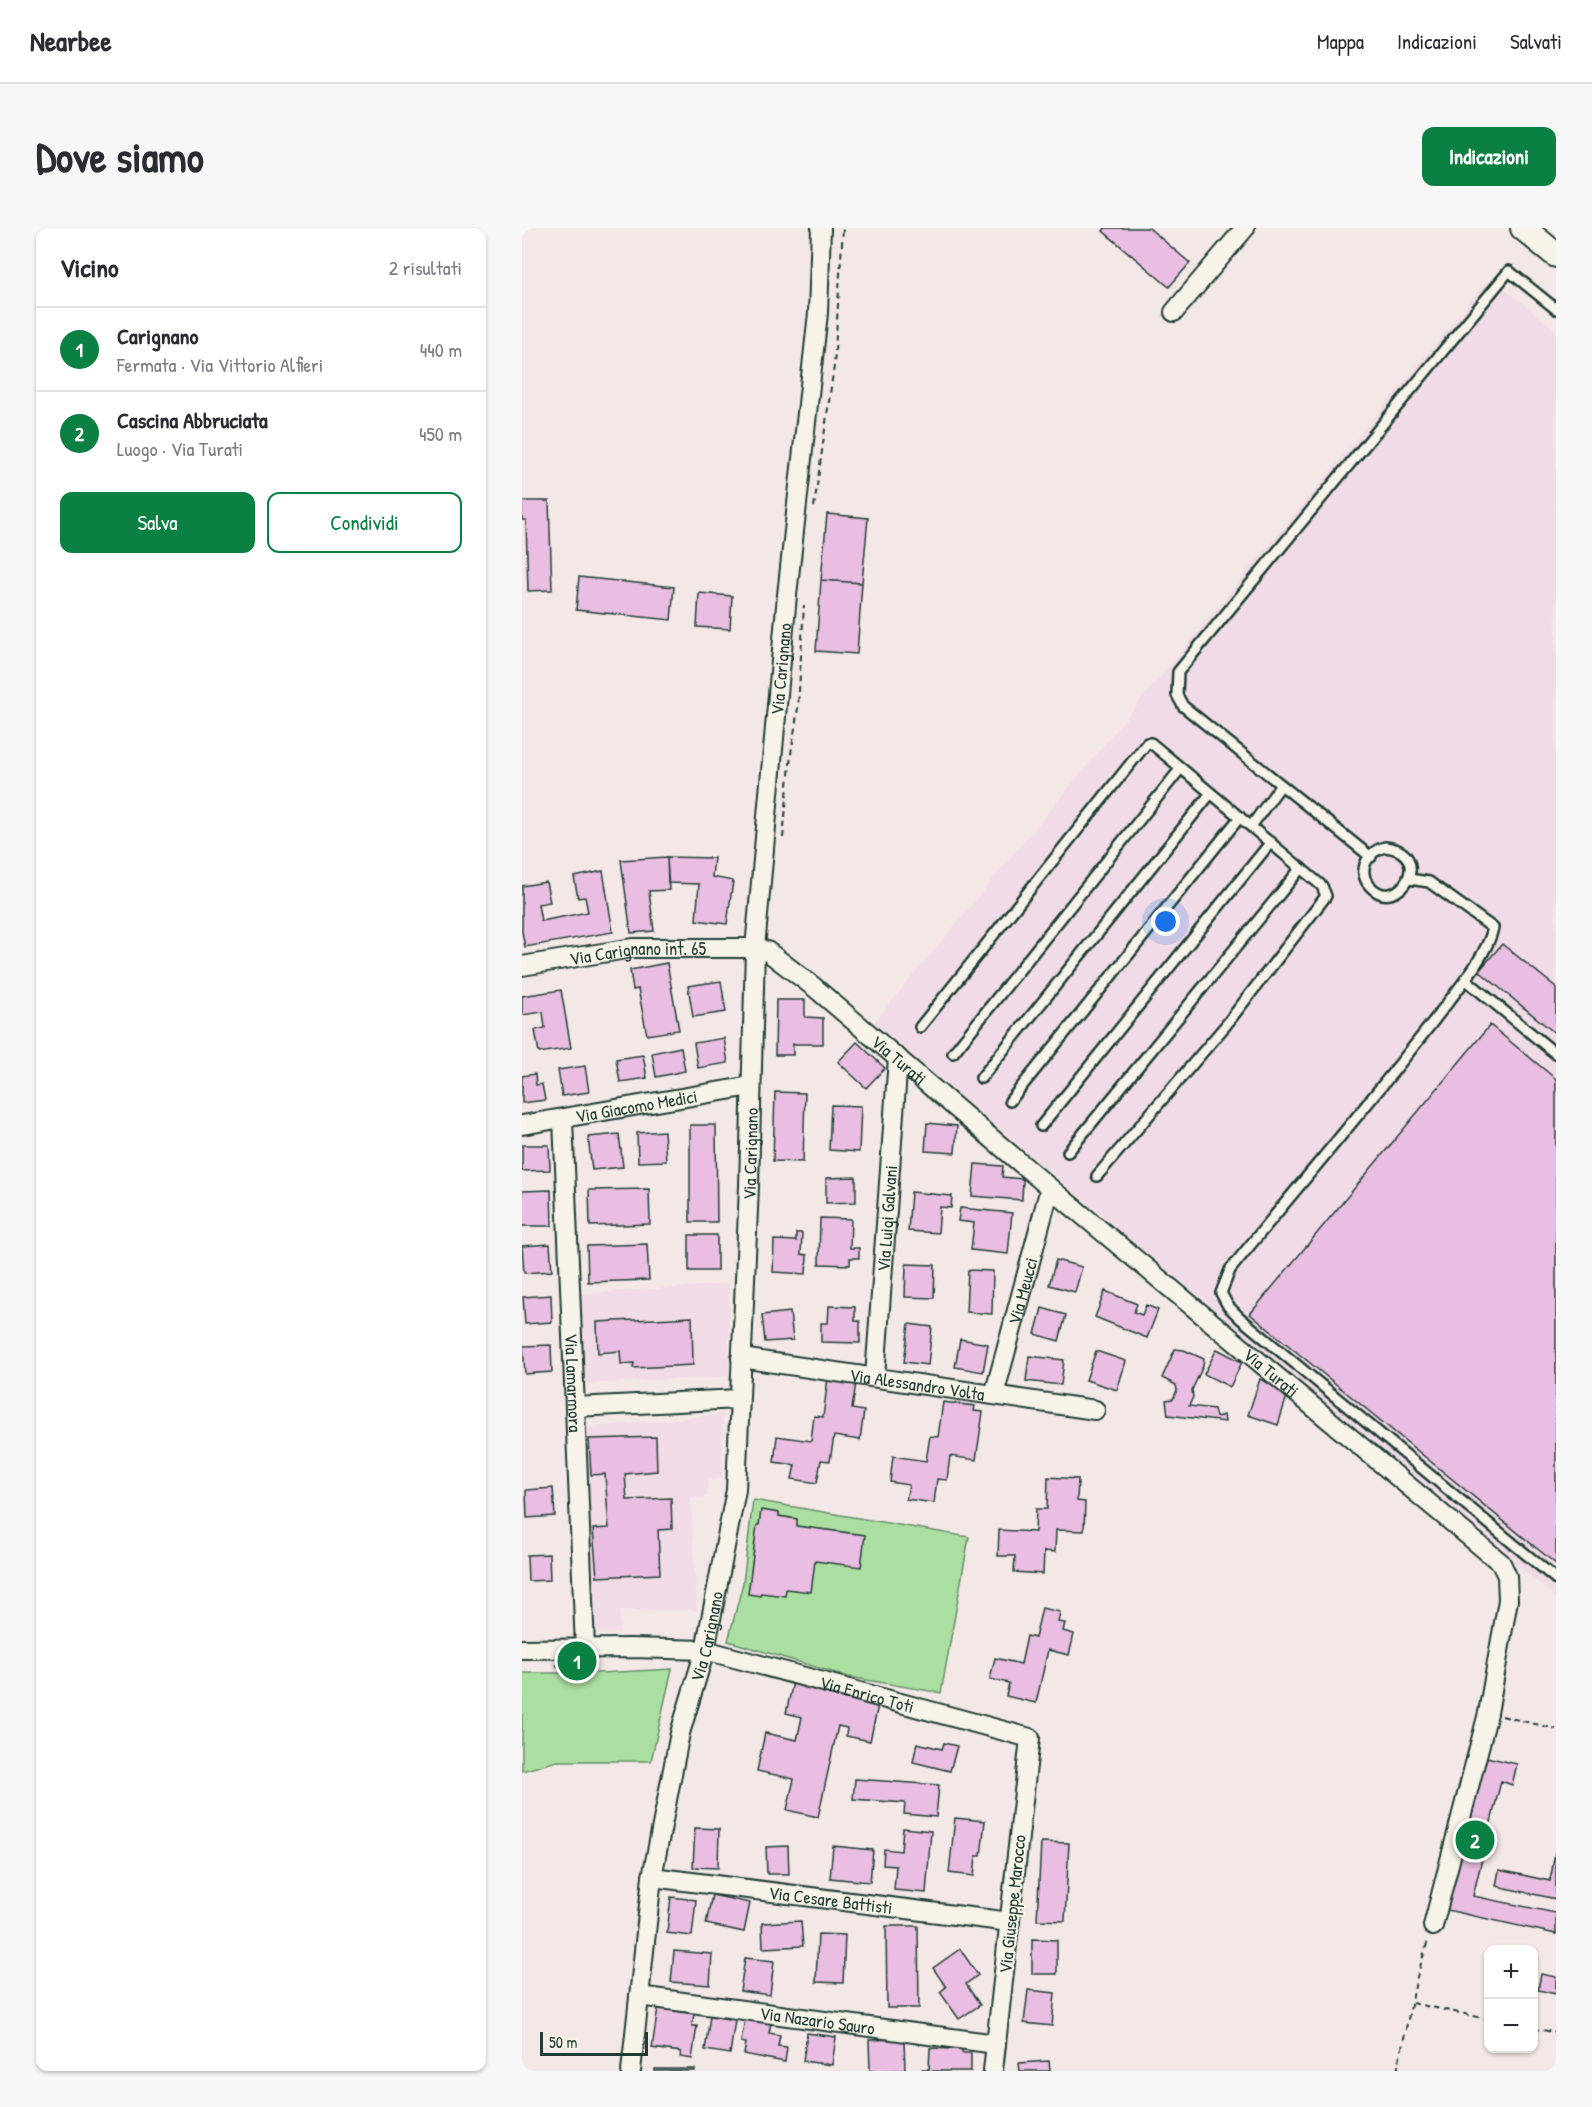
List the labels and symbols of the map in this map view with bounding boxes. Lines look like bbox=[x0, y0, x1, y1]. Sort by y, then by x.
street label: Via Carignano bbox=[764, 622, 797, 716]
your location bbox=[1151, 907, 1180, 936]
street label: Via Carignano int. 65 bbox=[568, 936, 707, 971]
street label: Via Turati bbox=[866, 1029, 932, 1090]
street label: Via Giacomo Medici bbox=[574, 1083, 699, 1128]
street label: Via Carignano bbox=[736, 1108, 763, 1200]
street label: Via Luigi Galvani bbox=[870, 1164, 903, 1272]
street label: Via Meucci bbox=[1001, 1254, 1043, 1327]
street label: Via Lamarmora bbox=[559, 1333, 589, 1433]
street label: Via Turati bbox=[1238, 1342, 1305, 1403]
street label: Via Alessandro Volta bbox=[848, 1362, 986, 1406]
street label: Via Carignano bbox=[684, 1589, 729, 1685]
pin: 1 bbox=[558, 1638, 596, 1684]
street label: Via Enrico Toti bbox=[817, 1669, 917, 1719]
pin: 2 bbox=[1456, 1818, 1494, 1862]
street label: Via Giuseppe Marocco bbox=[992, 1833, 1032, 1975]
street label: Via Cesare Battisti bbox=[767, 1879, 894, 1920]
street label: Via Nazario Sauro bbox=[758, 2000, 877, 2040]
scale bar bbox=[540, 2029, 648, 2056]

